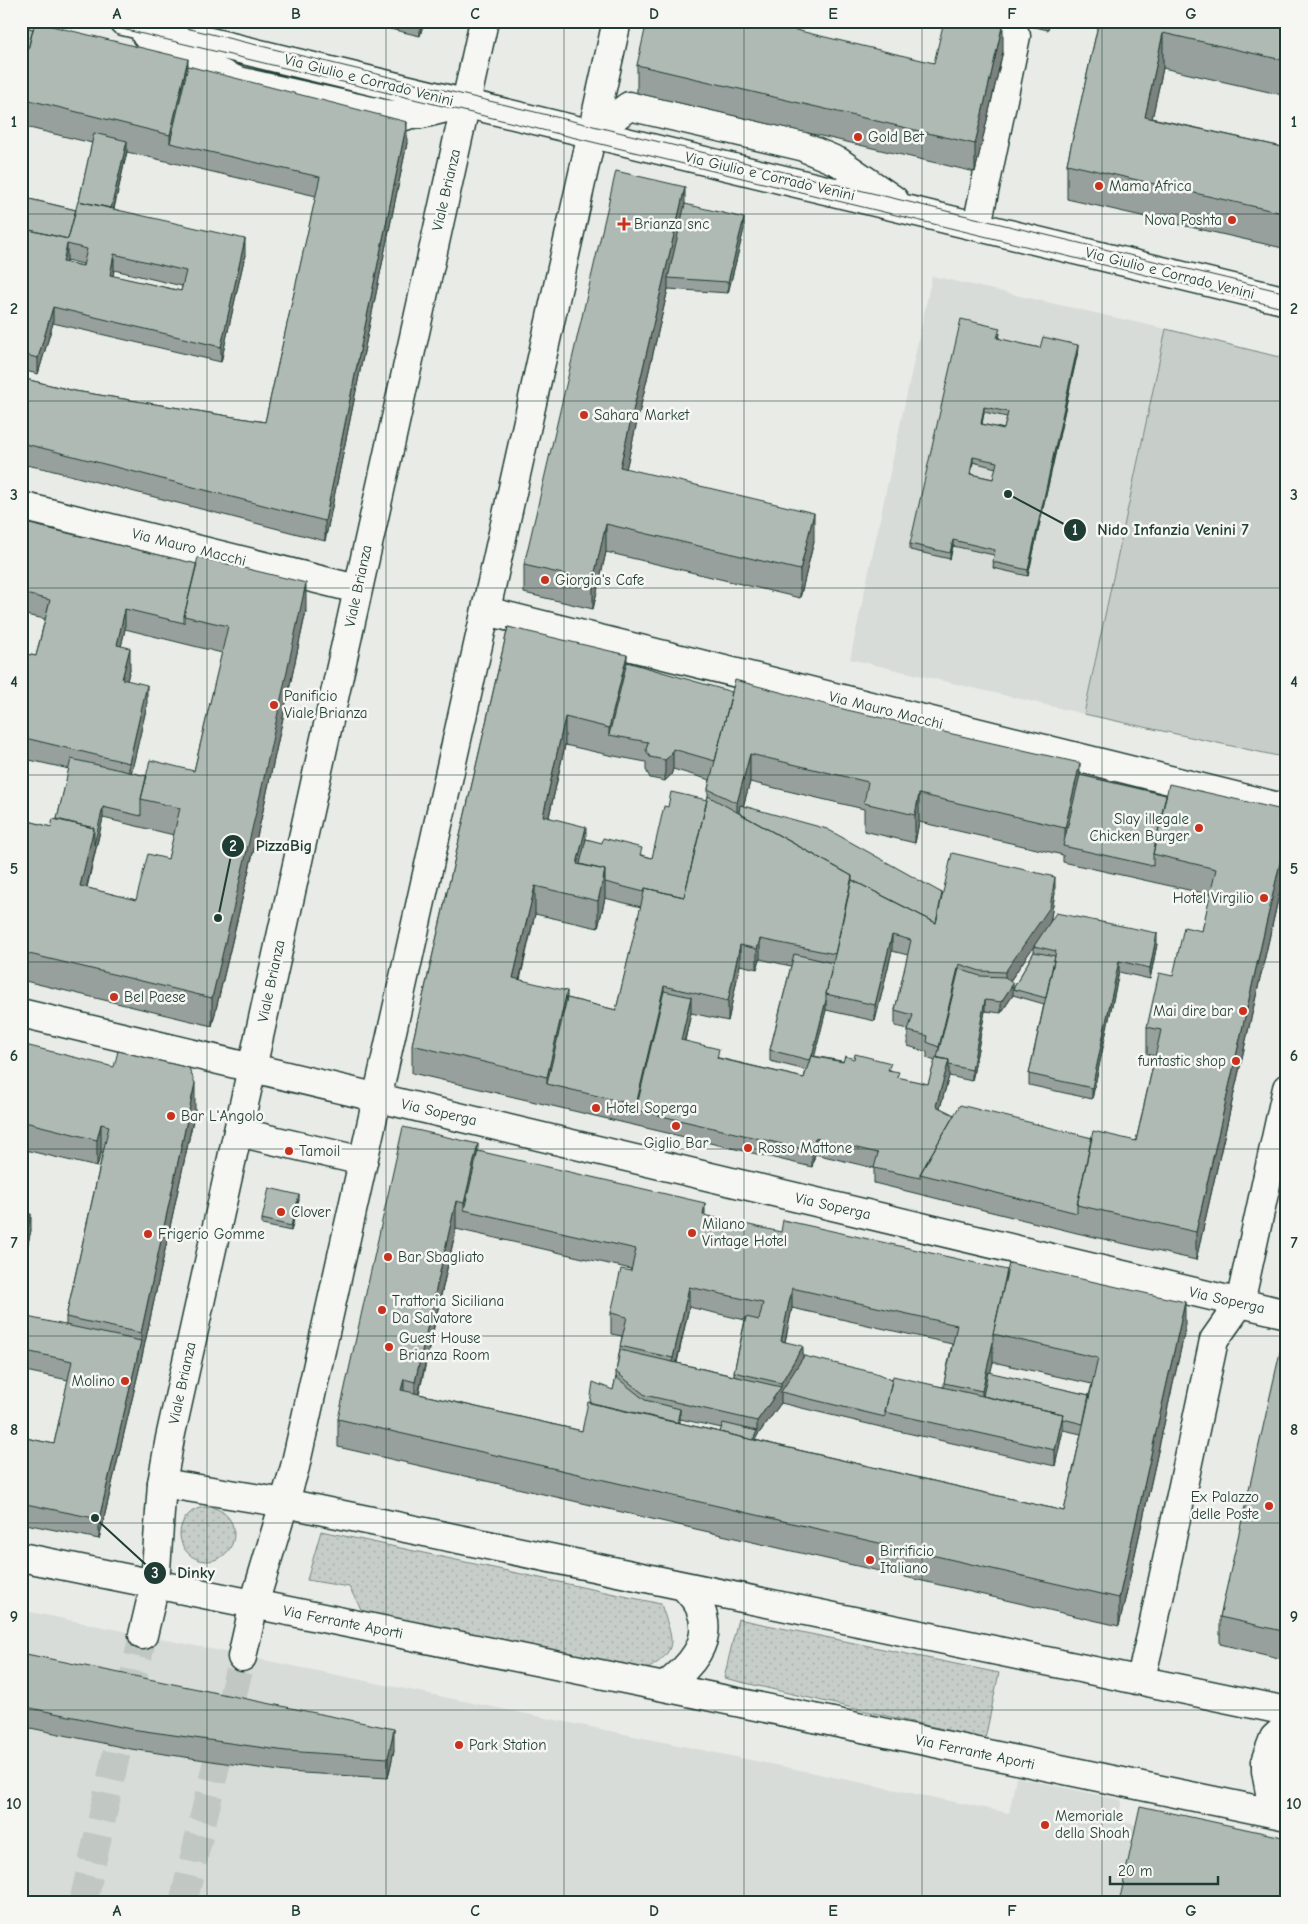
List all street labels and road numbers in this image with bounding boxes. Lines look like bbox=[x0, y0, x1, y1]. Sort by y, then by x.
street label: Via Giulio e Corrado Venini bbox=[283, 50, 455, 110]
street label: Viale Brianza bbox=[428, 147, 464, 233]
street label: Via Giulio e Corrado Venini bbox=[683, 148, 857, 204]
street label: Via Giulio e Corrado Venini bbox=[1084, 243, 1256, 303]
street label: Via Mauro Macchi bbox=[130, 524, 248, 570]
street label: Viale Brianza bbox=[341, 543, 375, 629]
street label: Via Mauro Macchi bbox=[827, 687, 945, 733]
street label: Viale Brianza bbox=[254, 938, 288, 1024]
street label: Via Soperga bbox=[399, 1095, 479, 1129]
street label: Via Soperga bbox=[793, 1189, 873, 1223]
street label: Via Soperga bbox=[1187, 1283, 1267, 1317]
street label: Viale Brianza bbox=[165, 1340, 199, 1426]
street label: Via Ferrante Aporti bbox=[281, 1602, 405, 1642]
street label: Via Ferrante Aporti bbox=[914, 1731, 1036, 1773]

